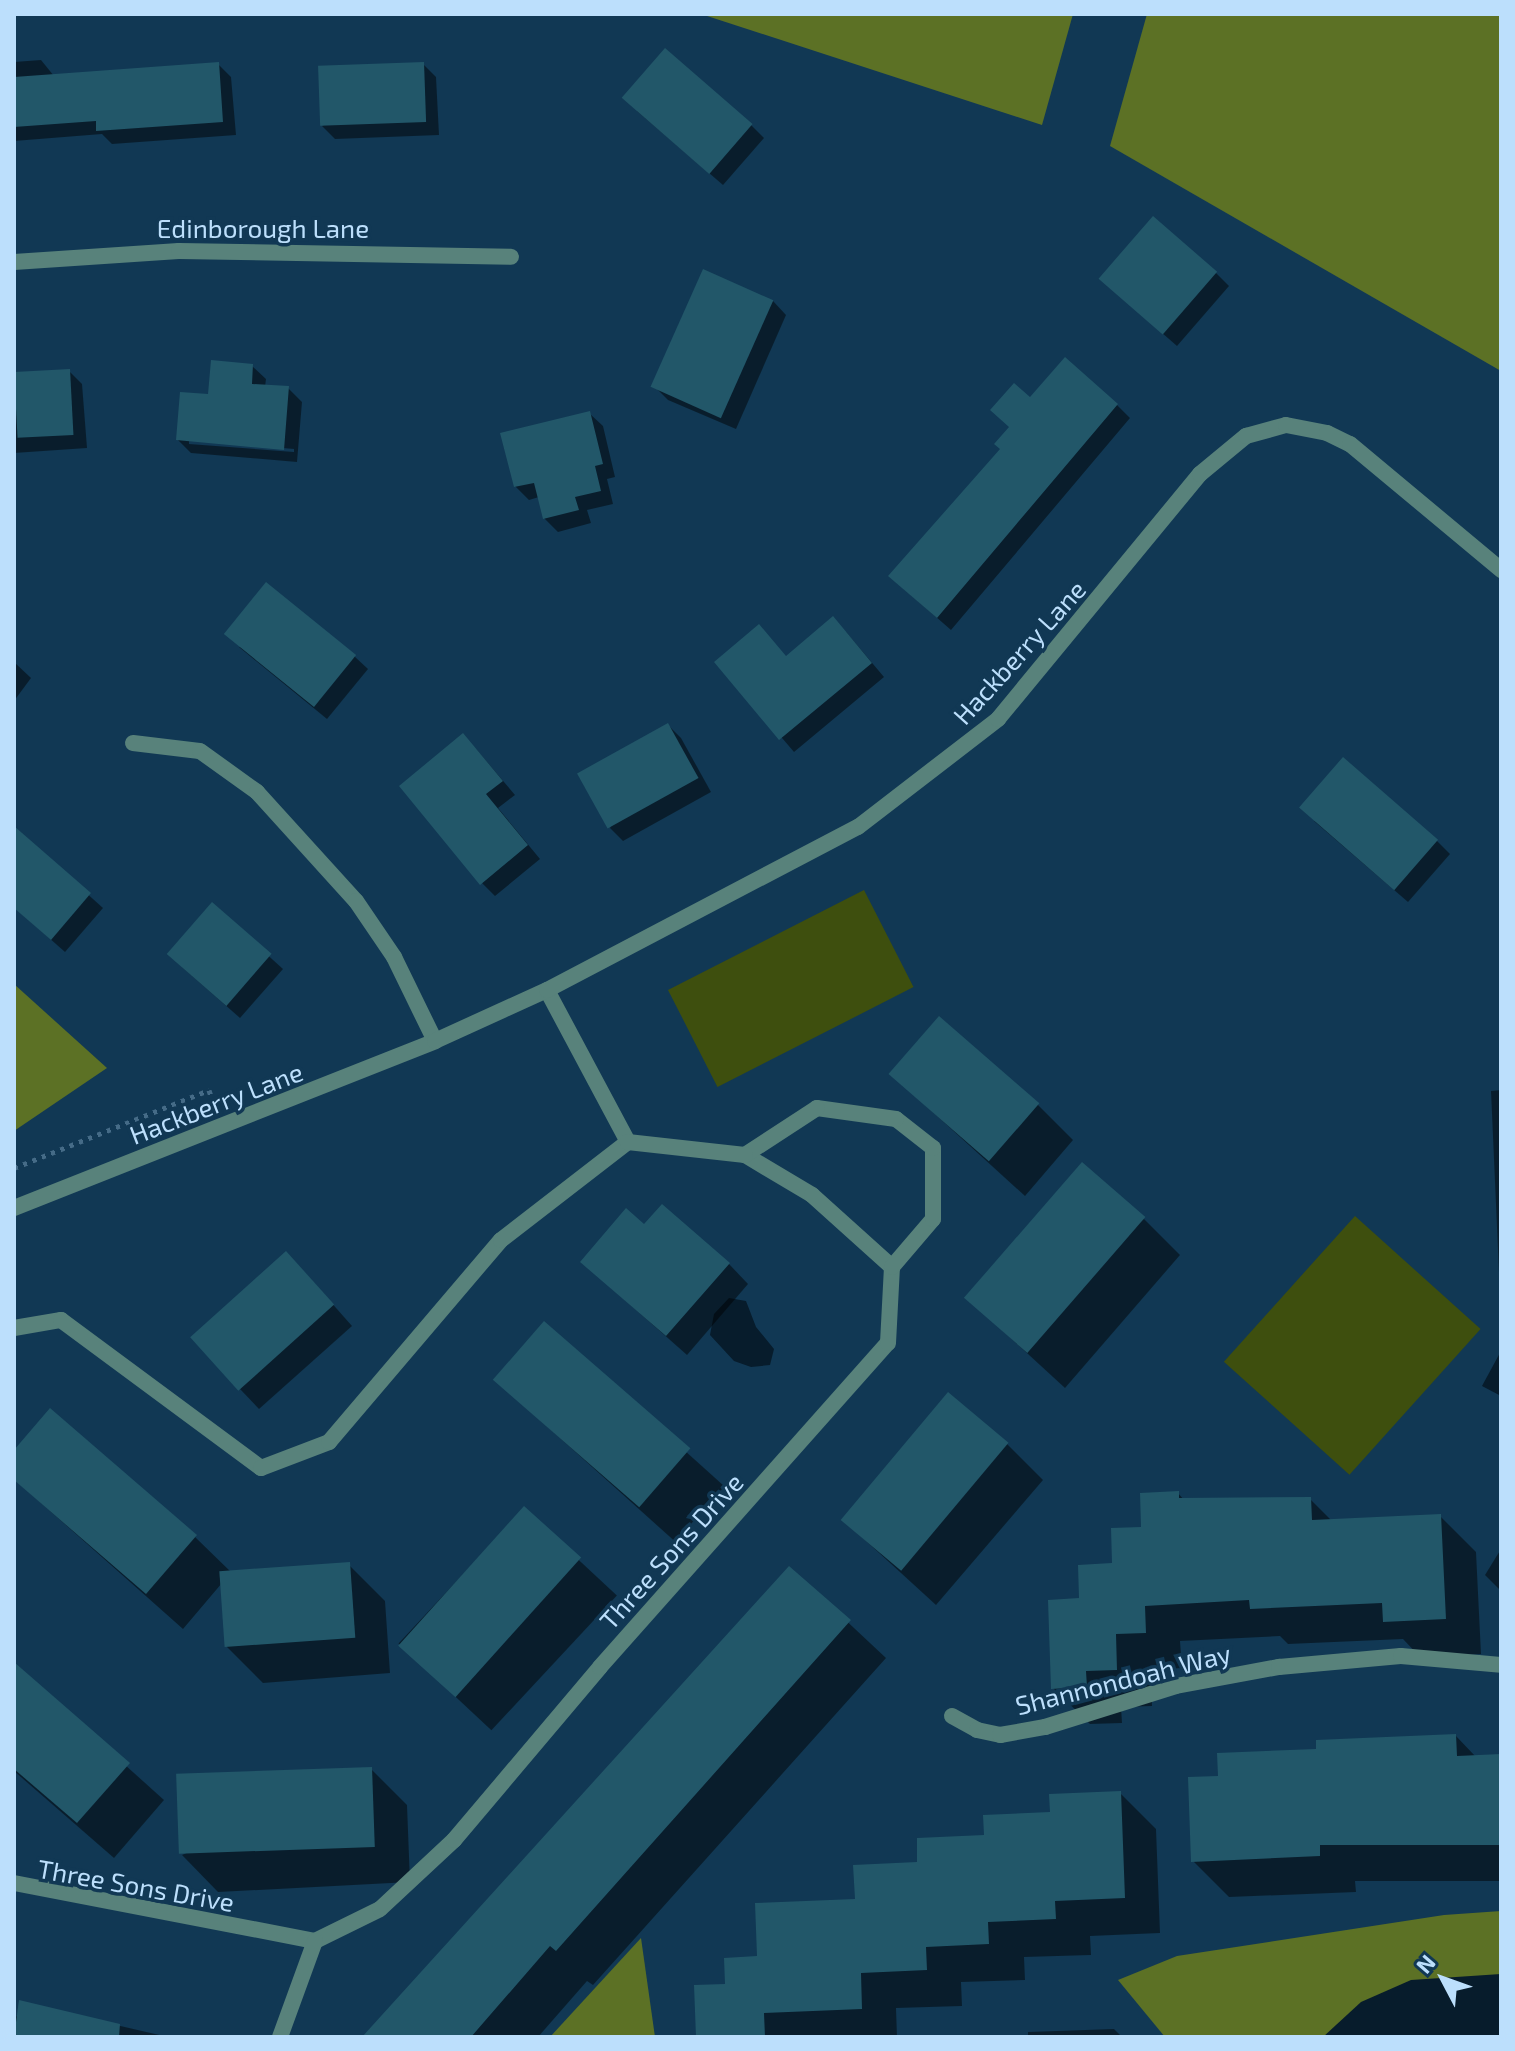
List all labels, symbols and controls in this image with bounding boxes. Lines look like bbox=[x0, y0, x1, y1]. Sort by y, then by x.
street label: Edinborough Lane bbox=[157, 212, 369, 244]
street label: Hackberry Lane bbox=[946, 573, 1092, 731]
street label: Hackberry Lane bbox=[125, 1056, 307, 1150]
street label: Three Sons Drive bbox=[593, 1467, 749, 1635]
street label: Shannondoah Way bbox=[1012, 1637, 1234, 1721]
street label: Three Sons Drive bbox=[35, 1852, 237, 1918]
north arrow bbox=[1403, 1939, 1483, 2019]
text: N bbox=[1410, 1949, 1440, 1978]

